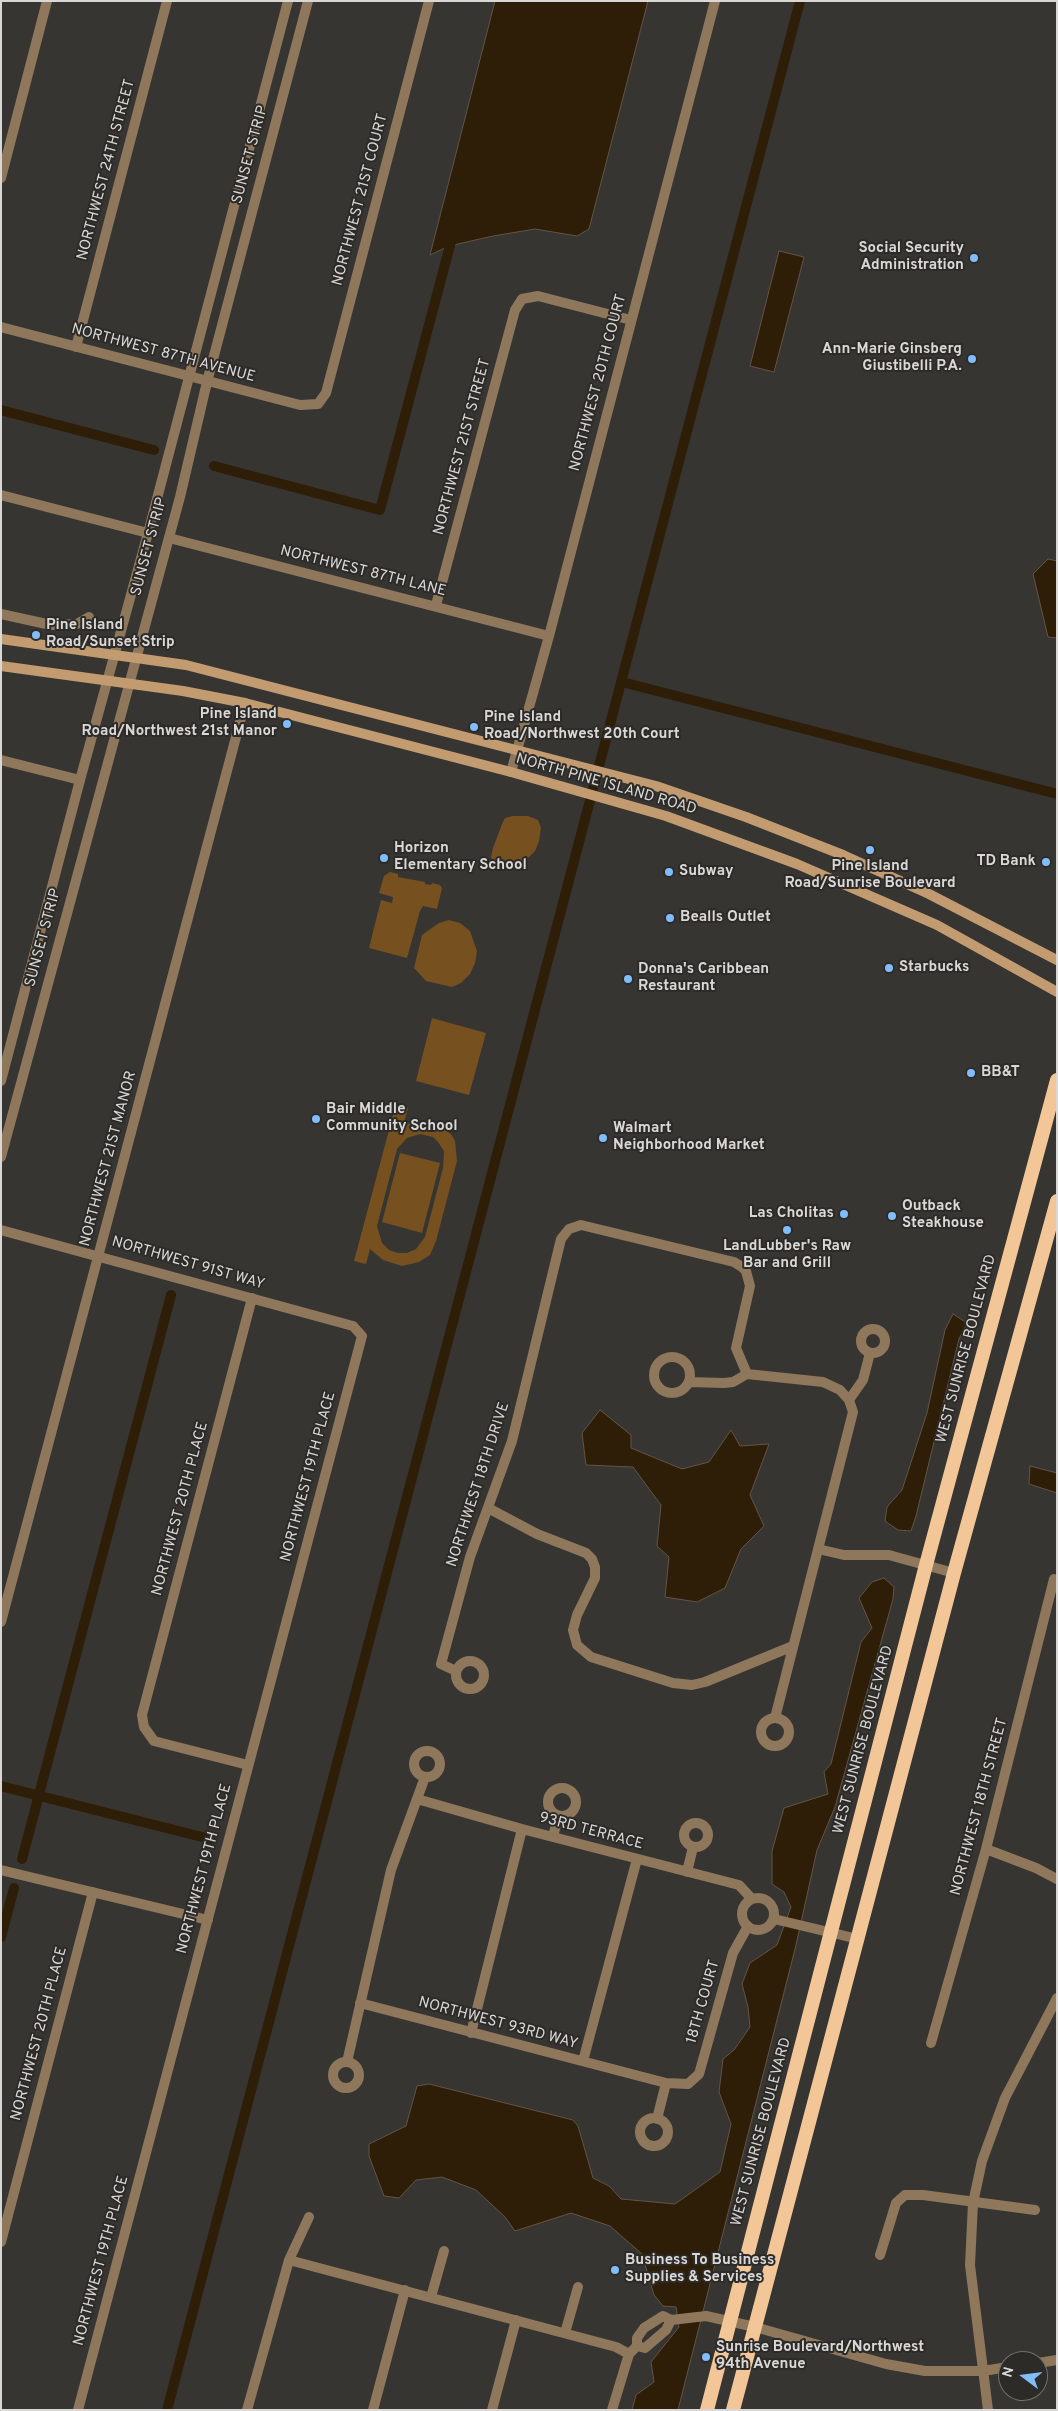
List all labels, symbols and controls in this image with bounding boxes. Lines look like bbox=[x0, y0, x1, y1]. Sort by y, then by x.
street label: NORTHWEST 24TH STREET bbox=[74, 77, 140, 263]
street label: SUNSET STRIP bbox=[229, 104, 273, 206]
street label: NORTHWEST 21ST COURT bbox=[329, 112, 393, 288]
place label: Social Security Administration bbox=[859, 240, 964, 275]
marker: Social Security Administration bbox=[968, 252, 980, 264]
street label: NORTHWEST 20TH COURT bbox=[567, 292, 631, 474]
street label: NORTHWEST 87TH AVENUE bbox=[69, 321, 257, 387]
place label: Ann-Marie Ginsberg Giustibelli P.A. bbox=[822, 341, 962, 376]
marker: Ann-Marie Ginsberg Giustibelli P.A. bbox=[966, 353, 978, 365]
street label: NORTHWEST 21ST STREET bbox=[431, 357, 495, 537]
street label: SUNSET STRIP bbox=[128, 496, 172, 598]
street label: NORTHWEST 87TH LANE bbox=[278, 543, 448, 601]
place label: Pine Island Road/Sunset Strip bbox=[46, 617, 175, 652]
marker: Pine Island Road/Sunset Strip bbox=[30, 629, 42, 641]
place label: Pine Island Road/Northwest 21st Manor bbox=[82, 706, 277, 741]
place label: Pine Island Road/Northwest 20th Court bbox=[484, 709, 680, 744]
marker: Pine Island Road/Northwest 21st Manor bbox=[281, 718, 293, 730]
marker: Pine Island Road/Northwest 20th Court bbox=[468, 721, 480, 733]
street label: NORTH PINE ISLAND ROAD bbox=[514, 751, 698, 819]
place label: Horizon Elementary School bbox=[394, 840, 527, 875]
marker: Pine Island Road/Sunrise Boulevard bbox=[864, 844, 876, 856]
marker: Horizon Elementary School bbox=[378, 852, 390, 864]
place label: TD Bank bbox=[976, 853, 1036, 871]
marker: TD Bank bbox=[1040, 856, 1052, 868]
place label: Pine Island Road/Sunrise Boulevard bbox=[784, 858, 956, 893]
place label: Subway bbox=[679, 863, 733, 881]
marker: Subway bbox=[663, 866, 675, 878]
street label: SUNSET STRIP bbox=[22, 887, 66, 989]
place label: Bealls Outlet bbox=[680, 909, 771, 927]
marker: Bealls Outlet bbox=[664, 912, 676, 924]
place label: Starbucks bbox=[899, 959, 969, 977]
place label: Donna's Caribbean Restaurant bbox=[638, 961, 769, 996]
marker: Starbucks bbox=[883, 962, 895, 974]
marker: Donna's Caribbean Restaurant bbox=[622, 973, 634, 985]
place label: BB&T bbox=[981, 1064, 1020, 1082]
marker: BB&T bbox=[965, 1067, 977, 1079]
street label: NORTHWEST 21ST MANOR bbox=[77, 1069, 141, 1249]
place label: Bair Middle Community School bbox=[326, 1101, 458, 1136]
marker: Bair Middle Community School bbox=[310, 1113, 322, 1125]
place label: Walmart Neighborhood Market bbox=[613, 1120, 765, 1155]
marker: Walmart Neighborhood Market bbox=[597, 1132, 609, 1144]
place label: Outback Steakhouse bbox=[902, 1198, 984, 1233]
place label: Las Cholitas bbox=[749, 1205, 834, 1223]
marker: Las Cholitas bbox=[838, 1208, 850, 1220]
marker: Outback Steakhouse bbox=[886, 1210, 898, 1222]
marker: LandLubber's Raw Bar and Grill bbox=[781, 1224, 793, 1236]
street label: NORTHWEST 91ST WAY bbox=[109, 1234, 267, 1294]
place label: LandLubber's Raw Bar and Grill bbox=[723, 1238, 851, 1273]
street label: WEST SUNRISE BOULEVARD bbox=[933, 1253, 1001, 1445]
street label: NORTHWEST 19TH PLACE bbox=[278, 1390, 340, 1564]
street label: NORTHWEST 18TH DRIVE bbox=[444, 1400, 514, 1570]
street label: NORTHWEST 20TH PLACE bbox=[149, 1420, 213, 1598]
street label: WEST SUNRISE BOULEVARD bbox=[830, 1644, 898, 1836]
street label: NORTHWEST 18TH STREET bbox=[948, 1716, 1012, 1898]
street label: NORTHWEST 19TH PLACE bbox=[174, 1782, 236, 1956]
street label: 93RD TERRACE bbox=[537, 1809, 645, 1855]
street label: NORTHWEST 20TH PLACE bbox=[8, 1945, 72, 2123]
street label: 18TH COURT bbox=[683, 1958, 725, 2046]
street label: NORTHWEST 93RD WAY bbox=[416, 1994, 580, 2054]
street label: WEST SUNRISE BOULEVARD bbox=[728, 2036, 796, 2228]
street label: NORTHWEST 19TH PLACE bbox=[71, 2174, 133, 2348]
place label: Business To Business Supplies & Services bbox=[625, 2252, 774, 2287]
marker: Business To Business Supplies & Services bbox=[609, 2264, 621, 2276]
place label: Sunrise Boulevard/Northwest 94th Avenue bbox=[716, 2339, 924, 2374]
marker: Sunrise Boulevard/Northwest 94th Avenue bbox=[700, 2351, 712, 2363]
north arrow bbox=[998, 2351, 1048, 2401]
text: N bbox=[999, 2365, 1019, 2379]

